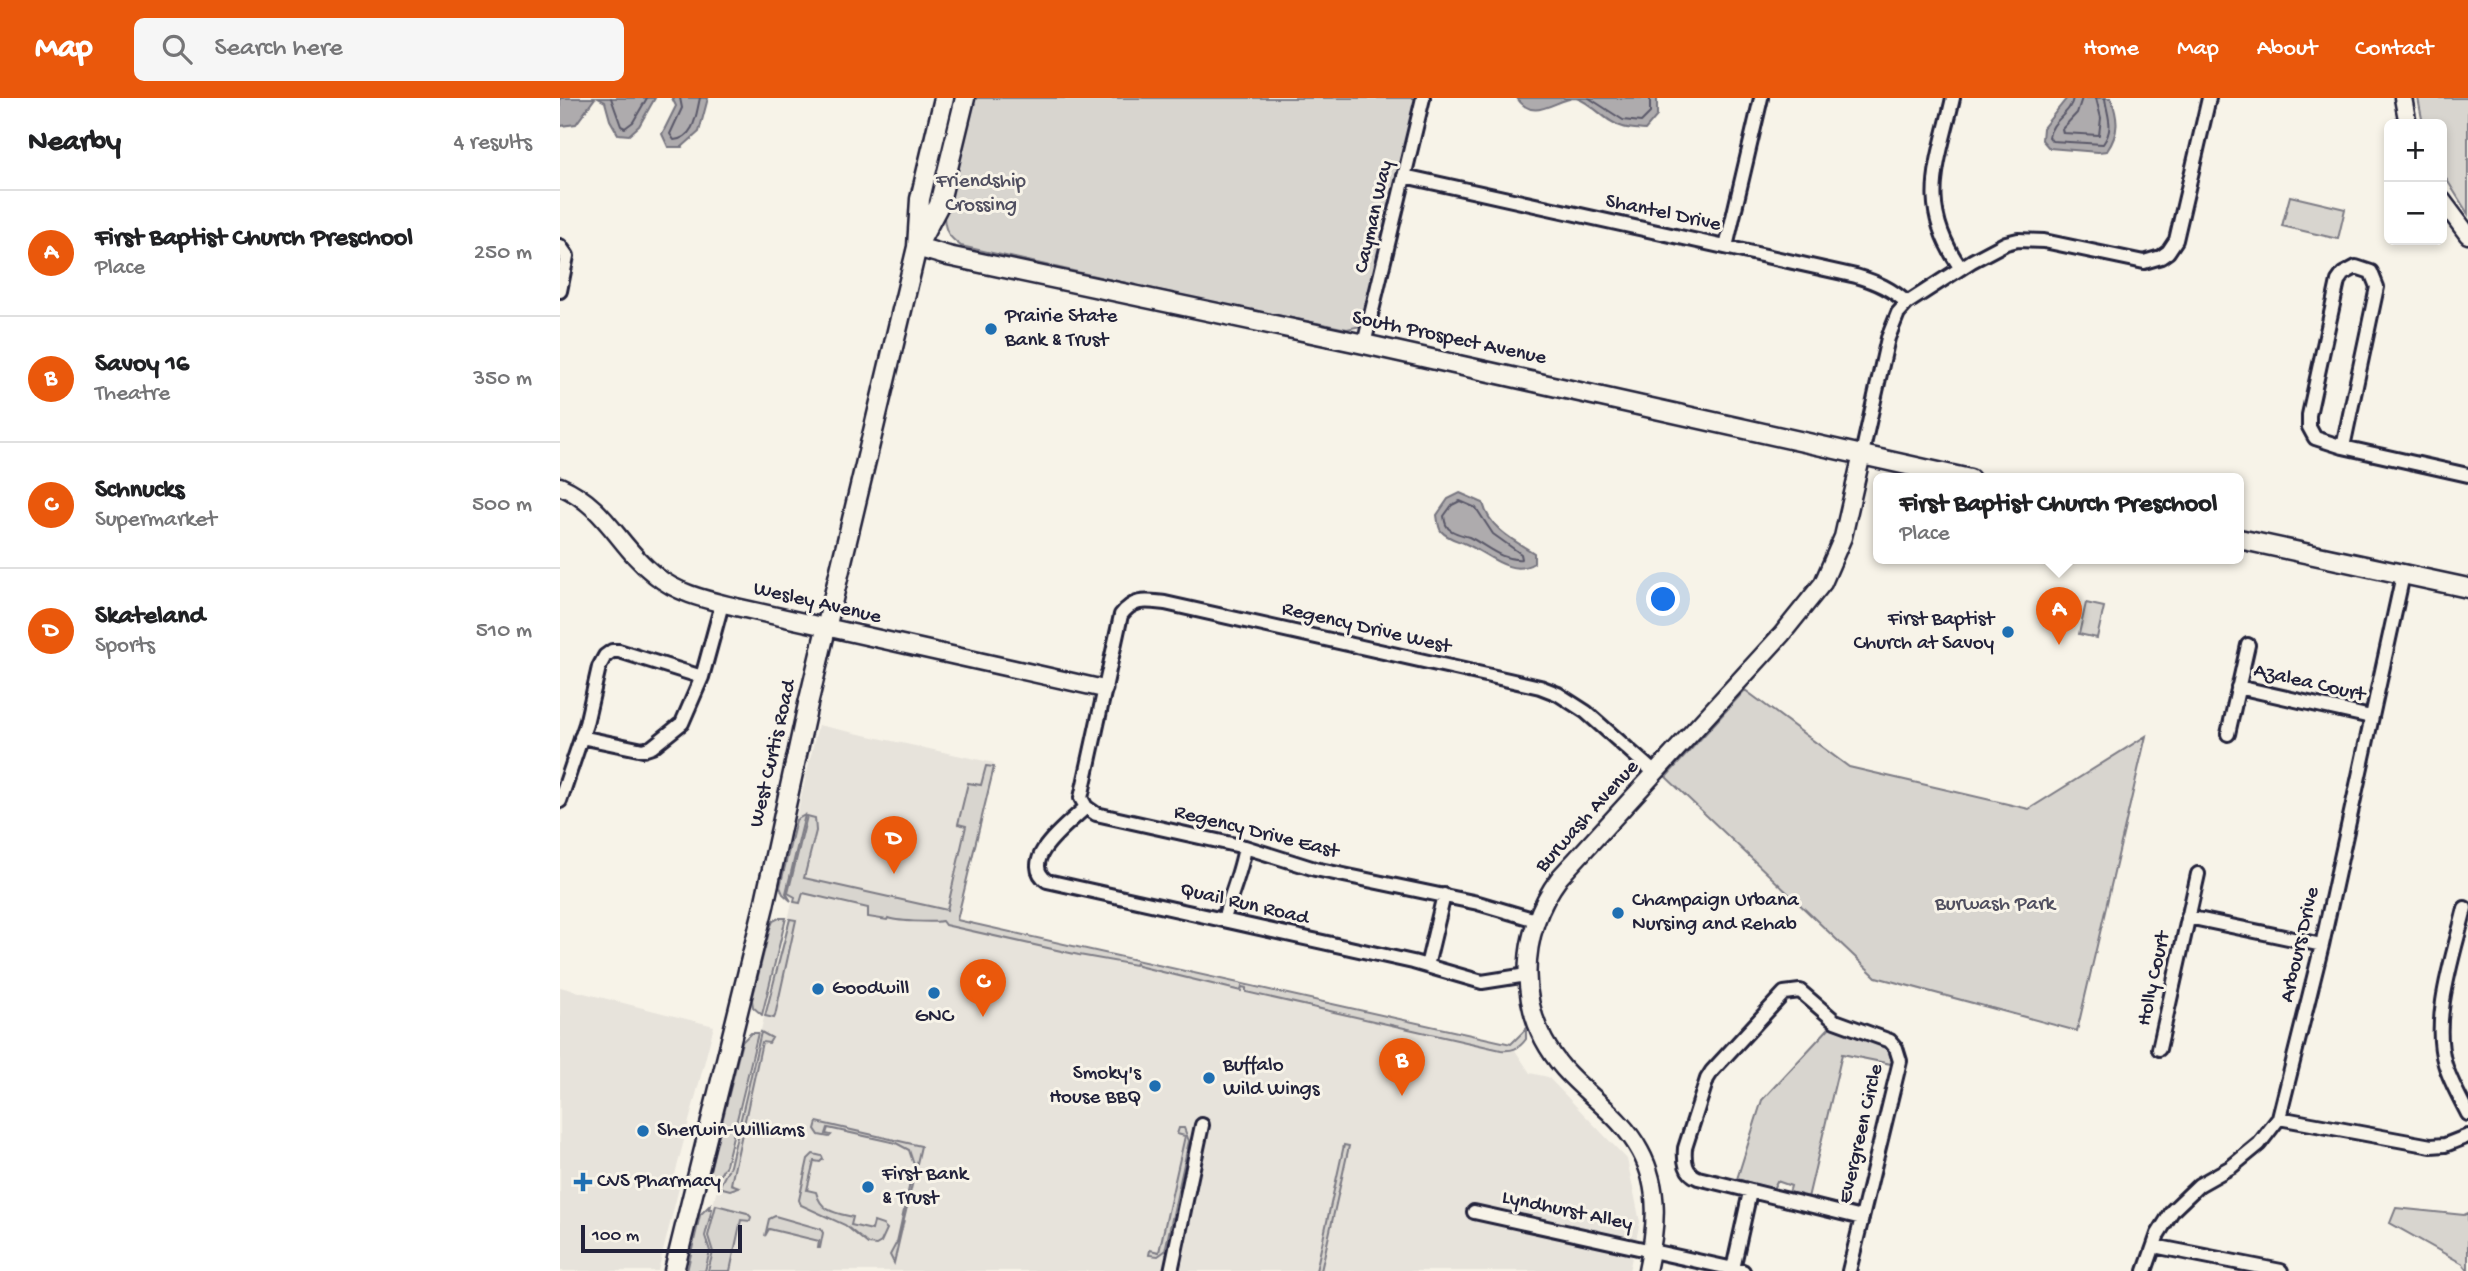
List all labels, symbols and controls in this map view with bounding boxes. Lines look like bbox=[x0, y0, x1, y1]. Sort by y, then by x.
search box bbox=[134, 18, 624, 81]
text: Map bbox=[35, 30, 92, 68]
icon: search bbox=[158, 30, 196, 68]
text: Search here bbox=[214, 34, 343, 65]
text: Home bbox=[2083, 35, 2139, 64]
text: Map bbox=[2177, 35, 2219, 64]
text: About bbox=[2257, 35, 2317, 64]
text: Contact bbox=[2355, 35, 2433, 64]
map controls bbox=[2384, 119, 2447, 245]
button: + bbox=[2384, 119, 2447, 182]
text: Nearby bbox=[28, 126, 121, 161]
text: 4 results bbox=[453, 130, 532, 157]
street label: Cayman Way bbox=[1350, 158, 1400, 276]
park label: Friendship Crossing bbox=[935, 170, 1027, 219]
button: − bbox=[2384, 182, 2447, 245]
street label: Shantel Drive bbox=[1603, 190, 1724, 239]
text: First Baptist Church Preschool bbox=[95, 224, 413, 255]
text: A bbox=[44, 240, 58, 267]
text: 250 m bbox=[474, 240, 532, 267]
text: Place bbox=[95, 255, 145, 282]
place label: Prairie State Bank & Trust bbox=[1004, 305, 1119, 354]
street label: South Prospect Avenue bbox=[1350, 306, 1550, 372]
marker: Prairie State Bank & Trust bbox=[983, 321, 999, 337]
text: Savoy 16 bbox=[95, 350, 189, 381]
text: B bbox=[45, 366, 57, 393]
text: 350 m bbox=[473, 366, 532, 393]
text: Theatre bbox=[95, 381, 170, 408]
popup bbox=[1873, 473, 2244, 564]
text: Schnucks bbox=[95, 476, 184, 507]
text: First Baptist Church Preschool bbox=[1899, 490, 2218, 521]
text: C bbox=[45, 492, 57, 519]
text: 500 m bbox=[472, 492, 532, 519]
text: Supermarket bbox=[95, 507, 217, 534]
text: Place bbox=[1899, 521, 1950, 548]
street label: Wesley Avenue bbox=[751, 577, 884, 631]
your location bbox=[1646, 582, 1680, 616]
pin: A bbox=[2036, 587, 2082, 645]
street label: Regency Drive West bbox=[1279, 597, 1455, 661]
text: Skateland bbox=[95, 602, 205, 633]
place label: First Baptist Church at Savoy bbox=[1854, 608, 1996, 657]
text: D bbox=[44, 618, 59, 645]
text: 510 m bbox=[476, 618, 532, 645]
marker: First Baptist Church at Savoy bbox=[2000, 624, 2016, 640]
text: Sports bbox=[95, 633, 155, 660]
street label: Azalea Court bbox=[2251, 659, 2369, 709]
street label: West Curtis Road bbox=[745, 676, 803, 830]
street label: Burwash Avenue bbox=[1530, 755, 1646, 879]
street label: Regency Drive East bbox=[1171, 800, 1343, 866]
pin: D bbox=[871, 816, 917, 874]
street label: Quail Run Road bbox=[1177, 878, 1312, 932]
street label: Arbours Drive bbox=[2276, 884, 2327, 1005]
place label: Champaign Urbana Nursing and Rehab bbox=[1632, 889, 1800, 938]
park label: Burwash Park bbox=[1934, 893, 2058, 918]
marker: Champaign Urbana Nursing and Rehab bbox=[1610, 905, 1626, 921]
street label: Holly Court bbox=[2133, 927, 2178, 1028]
pin: C bbox=[960, 959, 1006, 1017]
place label: Goodwill bbox=[832, 977, 909, 1002]
marker: Goodwill bbox=[810, 981, 826, 997]
marker: GNC bbox=[926, 985, 942, 1001]
place label: GNC bbox=[915, 1005, 955, 1030]
pin: B bbox=[1379, 1038, 1425, 1096]
place label: Buffalo Wild Wings bbox=[1222, 1054, 1321, 1103]
street label: Evergreen Circle bbox=[1834, 1061, 1890, 1206]
place label: Smoky's House BBQ bbox=[1049, 1062, 1142, 1111]
marker: Buffalo Wild Wings bbox=[1201, 1070, 1217, 1086]
marker: Smoky's House BBQ bbox=[1147, 1078, 1163, 1094]
place label: Sherwin-Williams bbox=[657, 1119, 805, 1144]
marker: Sherwin-Williams bbox=[635, 1123, 651, 1139]
place label: First Bank & Trust bbox=[881, 1163, 970, 1212]
place label: CVS Pharmacy bbox=[597, 1170, 721, 1195]
marker: CVS Pharmacy bbox=[575, 1174, 591, 1190]
marker: First Bank & Trust bbox=[860, 1179, 876, 1195]
street label: Lyndhurst Alley bbox=[1499, 1186, 1635, 1238]
scale bar bbox=[581, 1222, 742, 1254]
text: 100 m bbox=[592, 1225, 639, 1248]

